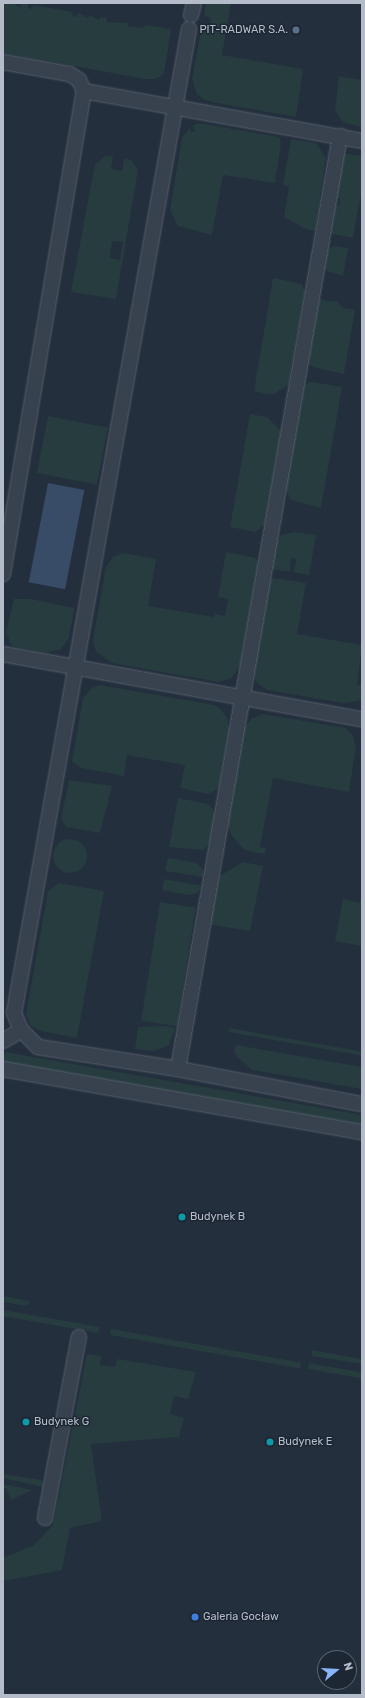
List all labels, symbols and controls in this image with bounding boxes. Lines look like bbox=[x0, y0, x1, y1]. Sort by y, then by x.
place label: PIT-RADWAR S.A. bbox=[199, 23, 288, 37]
marker: PIT-RADWAR S.A. bbox=[291, 25, 301, 35]
place label: Budynek B bbox=[190, 1210, 245, 1224]
marker: Budynek B bbox=[177, 1212, 187, 1222]
place label: Budynek G bbox=[34, 1415, 89, 1429]
marker: Budynek G bbox=[21, 1417, 31, 1427]
place label: Budynek E bbox=[278, 1435, 332, 1449]
marker: Budynek E bbox=[265, 1437, 275, 1447]
place label: Galeria Gocław bbox=[203, 1610, 279, 1624]
marker: Galeria Gocław bbox=[190, 1612, 200, 1622]
north arrow bbox=[317, 1650, 357, 1690]
text: N bbox=[341, 1661, 355, 1672]

